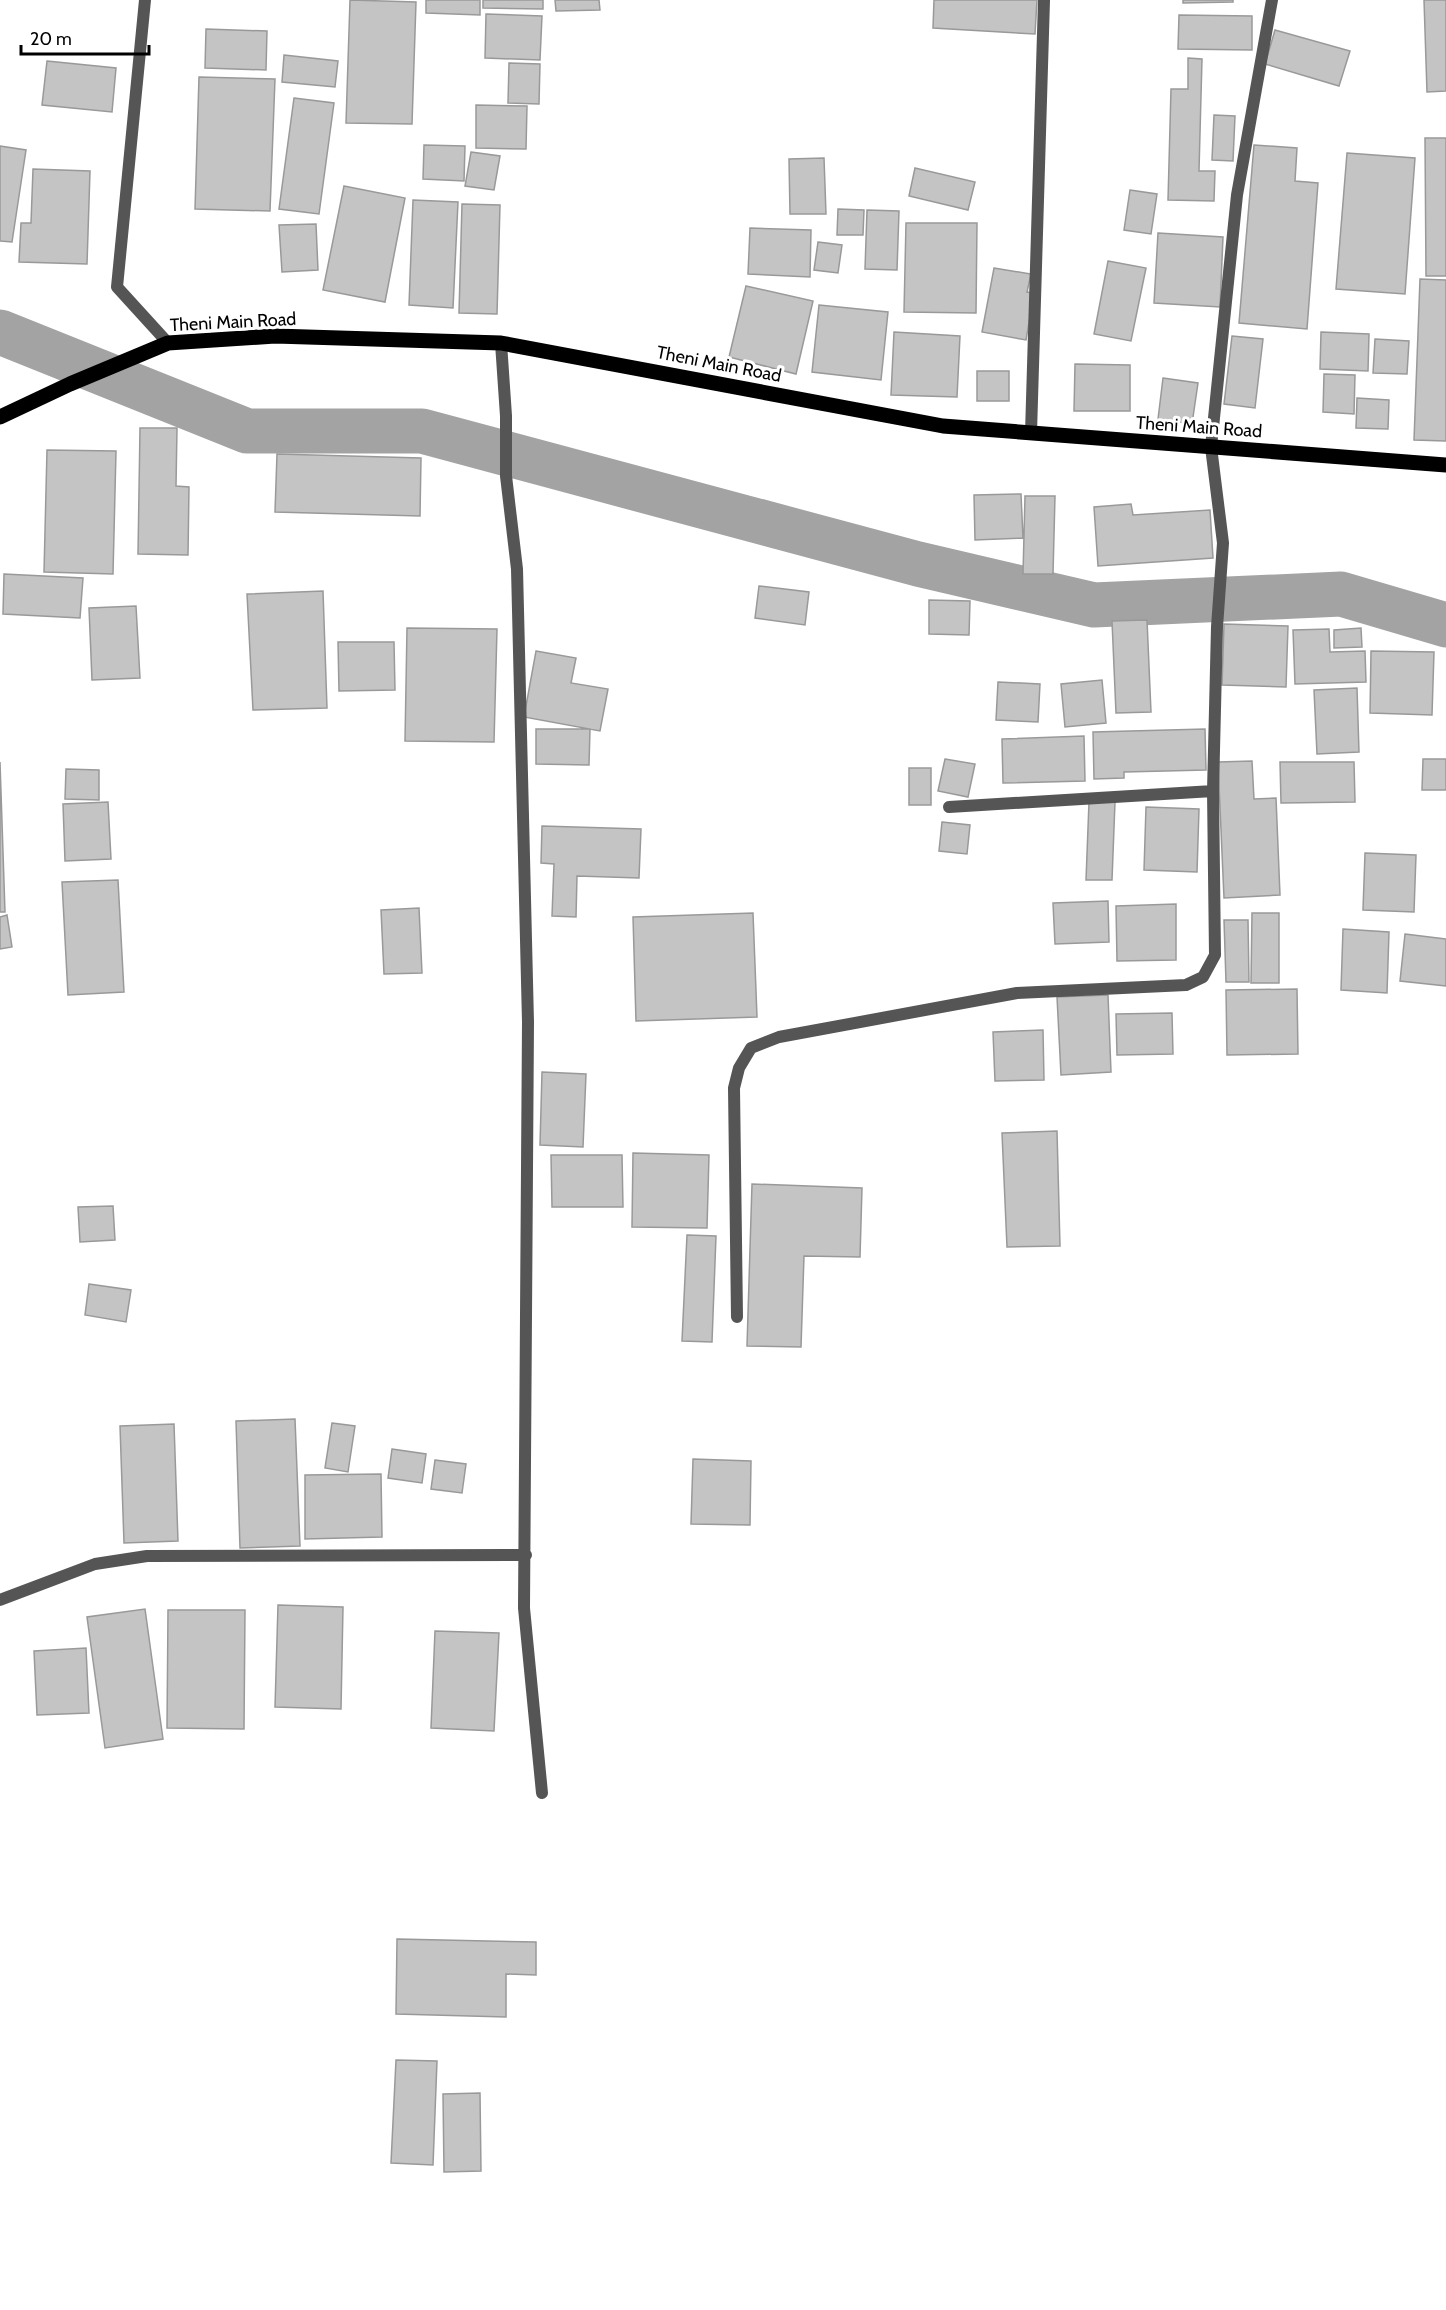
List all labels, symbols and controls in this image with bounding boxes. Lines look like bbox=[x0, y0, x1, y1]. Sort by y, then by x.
scale bar bbox=[21, 18, 148, 56]
text: 20 m bbox=[30, 28, 72, 50]
street label: Theni Main Road bbox=[169, 308, 297, 336]
street label: Theni Main Road bbox=[655, 341, 783, 387]
street label: Theni Main Road bbox=[1135, 412, 1263, 442]

